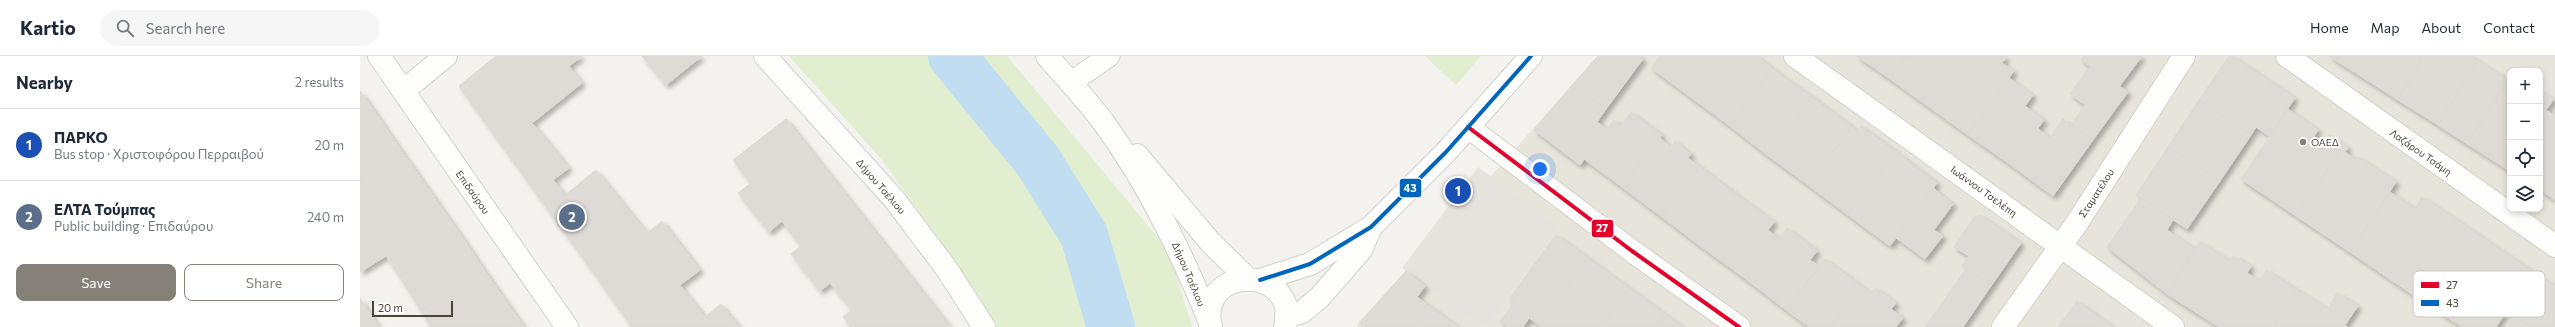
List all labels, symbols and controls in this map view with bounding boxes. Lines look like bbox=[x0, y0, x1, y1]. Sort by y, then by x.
search box bbox=[100, 10, 380, 46]
text: Kartio bbox=[20, 16, 76, 39]
icon: search bbox=[114, 17, 136, 39]
text: Search here bbox=[146, 19, 225, 37]
text: Home bbox=[2310, 19, 2349, 36]
text: Map bbox=[2371, 19, 2399, 36]
text: About bbox=[2421, 19, 2461, 36]
text: Contact bbox=[2483, 19, 2535, 36]
map controls bbox=[2507, 68, 2543, 212]
button: + bbox=[2507, 68, 2543, 104]
text: Nearby bbox=[16, 72, 73, 93]
text: 2 results bbox=[295, 74, 344, 90]
button: − bbox=[2507, 104, 2543, 140]
street label: Λαζάρου Τσάμη bbox=[2388, 126, 2454, 178]
text: ΠΑΡΚΟ bbox=[54, 128, 108, 146]
place label: ΟΑΕΔ bbox=[2311, 136, 2339, 148]
text: 1 bbox=[26, 137, 32, 153]
text: 20 m bbox=[315, 137, 344, 153]
marker: ΟΑΕΔ bbox=[2298, 137, 2308, 147]
button: locate bbox=[2507, 140, 2543, 176]
text: Bus stop · Χριστοφόρου Περραιβού bbox=[54, 146, 264, 162]
street label: Δήμου Τσέλιου bbox=[854, 156, 908, 216]
your location bbox=[1530, 159, 1550, 179]
street label: Ιωάννου Τσελέπη bbox=[1949, 163, 2019, 219]
street label: Σταματέλου bbox=[2076, 166, 2116, 220]
street label: Επιδαύρου bbox=[454, 168, 493, 216]
pin: 1 bbox=[1445, 176, 1471, 206]
button: layers bbox=[2507, 176, 2543, 212]
line badge: 43 bbox=[1399, 178, 1422, 198]
text: 43 bbox=[1403, 181, 1417, 194]
text: ΕΛΤΑ Τούμπας bbox=[54, 200, 155, 218]
pin: 2 bbox=[559, 202, 585, 232]
text: 2 bbox=[25, 209, 33, 225]
text: 240 m bbox=[307, 209, 344, 225]
text: Public building · Επιδαύρου bbox=[54, 218, 213, 234]
line badge: 27 bbox=[1591, 219, 1614, 238]
text: 27 bbox=[1596, 221, 1608, 234]
street label: Δήμου Τσέλιου bbox=[1170, 240, 1208, 308]
button: Save bbox=[16, 264, 176, 301]
button: Share bbox=[184, 264, 344, 301]
legend bbox=[2413, 271, 2545, 317]
text: 27 bbox=[2446, 278, 2458, 291]
text: 43 bbox=[2446, 296, 2459, 309]
scale bar bbox=[372, 299, 453, 318]
text: 20 m bbox=[378, 301, 403, 314]

